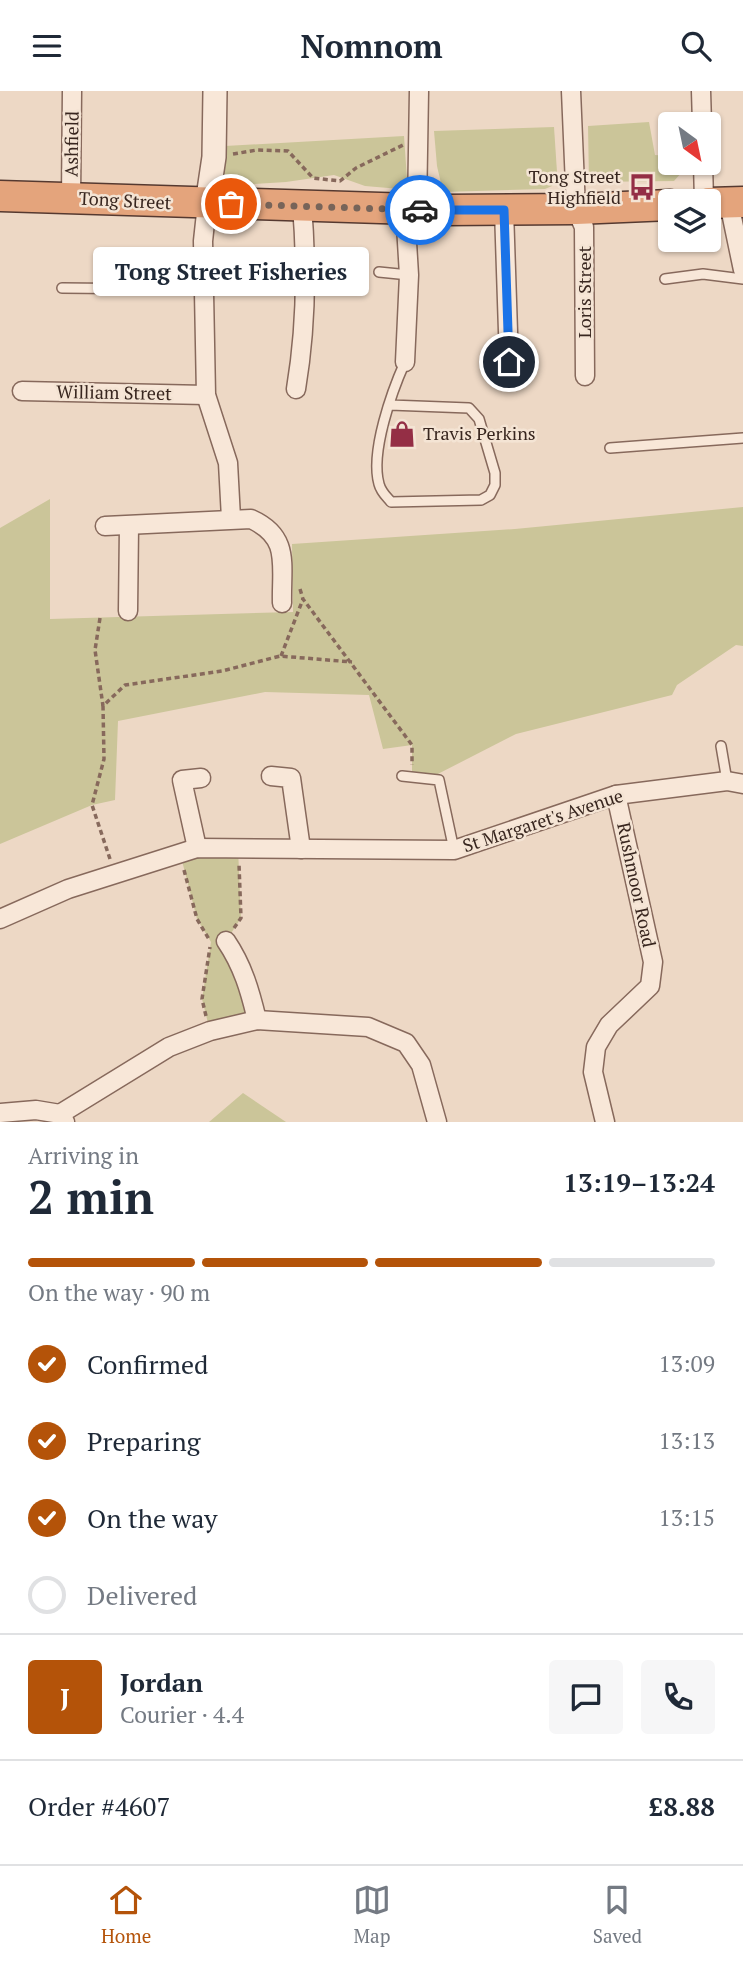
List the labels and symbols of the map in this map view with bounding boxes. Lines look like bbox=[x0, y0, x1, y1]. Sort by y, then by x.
street label: Ashfield bbox=[58, 111, 84, 177]
north arrow bbox=[658, 112, 721, 175]
place label: Tong Street Highfield bbox=[528, 164, 621, 209]
bus stop icon: Tong Street Highfield bbox=[627, 172, 657, 202]
pin bbox=[201, 174, 261, 234]
courier bbox=[385, 175, 455, 245]
street label: Tong Street bbox=[78, 186, 172, 214]
callout: Tong Street Fisheries bbox=[93, 246, 369, 295]
street label: Loris Street bbox=[572, 246, 596, 338]
pin bbox=[479, 332, 539, 392]
street label: William Street bbox=[56, 379, 172, 405]
shop icon: Travis Perkins bbox=[387, 419, 417, 449]
place label: Travis Perkins bbox=[423, 421, 536, 445]
street label: St Margaret's Avenue bbox=[459, 783, 626, 857]
street label: Rushmoor Road bbox=[612, 820, 662, 949]

